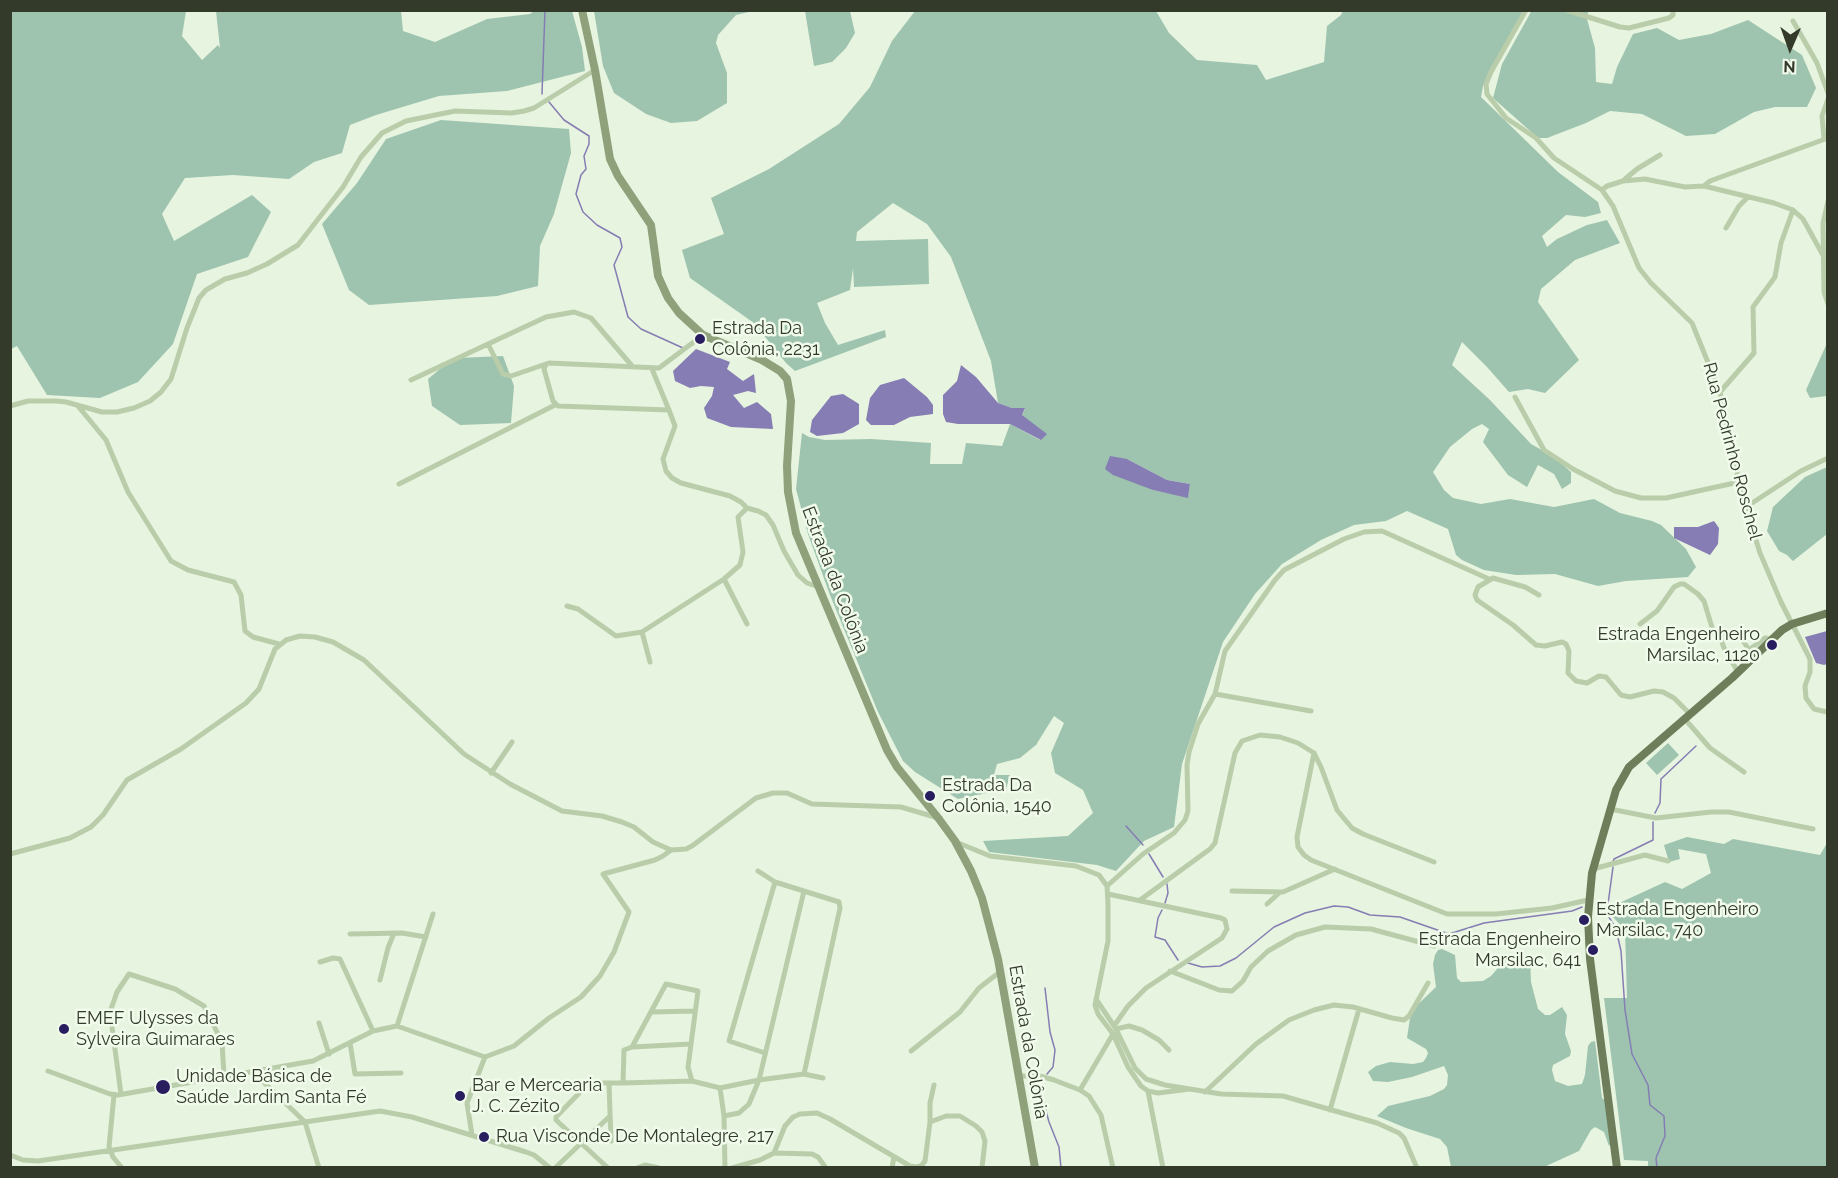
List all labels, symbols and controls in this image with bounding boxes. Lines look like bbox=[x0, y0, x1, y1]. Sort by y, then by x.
north arrow bbox=[1760, 18, 1820, 78]
text: N bbox=[1783, 57, 1796, 76]
place label: Estrada Da Colônia, 2231 bbox=[712, 318, 820, 360]
marker: Estrada Da Colônia, 2231 bbox=[693, 332, 707, 346]
street label: Rua Pedrinho Roschel bbox=[1698, 360, 1766, 542]
street label: Estrada da Colônia bbox=[797, 503, 873, 657]
place label: Estrada Engenheiro Marsilac, 1120 bbox=[1597, 624, 1760, 666]
marker: Estrada Engenheiro Marsilac, 1120 bbox=[1765, 638, 1779, 652]
place label: Estrada Da Colônia, 1540 bbox=[942, 775, 1052, 818]
marker: Estrada Da Colônia, 1540 bbox=[923, 789, 937, 803]
place label: Estrada Engenheiro Marsilac, 740 bbox=[1596, 899, 1759, 942]
marker: Estrada Engenheiro Marsilac, 740 bbox=[1577, 913, 1591, 927]
place label: Estrada Engenheiro Marsilac, 641 bbox=[1418, 929, 1581, 972]
marker: Estrada Engenheiro Marsilac, 641 bbox=[1586, 943, 1600, 957]
street label: Estrada da Colônia bbox=[1004, 963, 1052, 1121]
place label: EMEF Ulysses da Sylveira Guimaraes bbox=[76, 1008, 235, 1050]
marker: EMEF Ulysses da Sylveira Guimaraes bbox=[57, 1022, 71, 1036]
place label: Unidade Básica de Saúde Jardim Santa Fé bbox=[176, 1066, 367, 1108]
place label: Bar e Mercearia J. C. Zézito bbox=[472, 1075, 602, 1118]
marker: Unidade Básica de Saúde Jardim Santa Fé bbox=[154, 1078, 172, 1096]
marker: Bar e Mercearia J. C. Zézito bbox=[453, 1089, 467, 1103]
place label: Rua Visconde De Montalegre, 217 bbox=[496, 1126, 774, 1148]
marker: Rua Visconde De Montalegre, 217 bbox=[477, 1130, 491, 1144]

